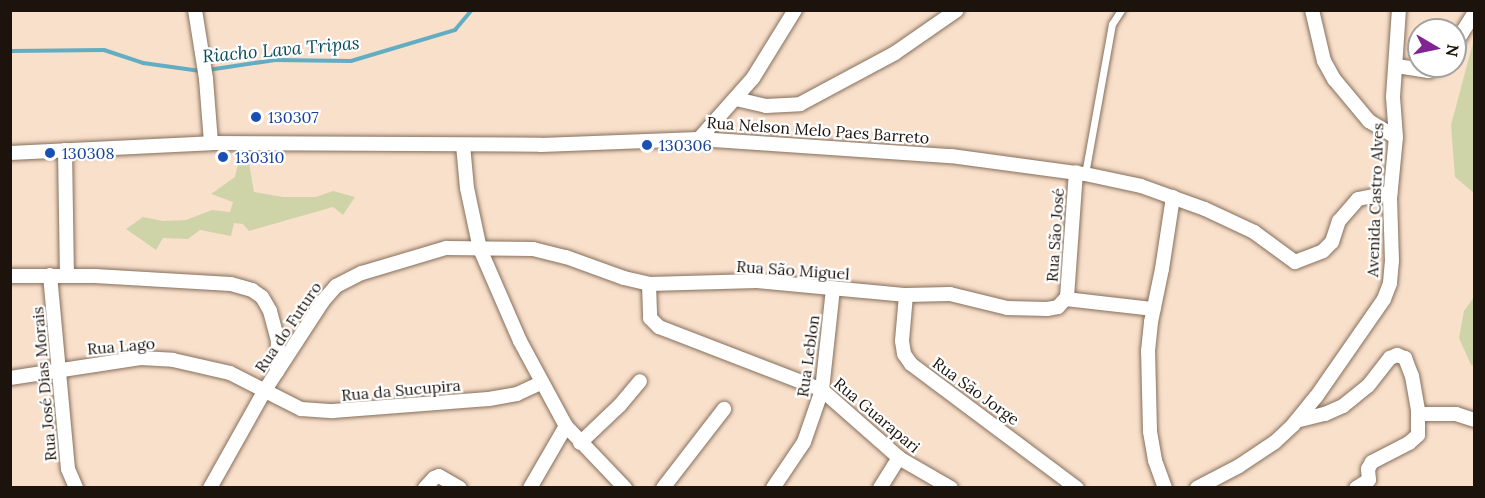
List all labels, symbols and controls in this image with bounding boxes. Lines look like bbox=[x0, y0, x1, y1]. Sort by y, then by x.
north arrow bbox=[1407, 18, 1467, 78]
water label: Riacho Lava Tripas bbox=[202, 32, 360, 68]
text: N bbox=[1442, 43, 1464, 58]
place label: 130307 bbox=[268, 107, 319, 127]
marker: 130307 bbox=[249, 110, 263, 124]
street label: Rua Nelson Melo Paes Barreto bbox=[706, 113, 930, 147]
street label: Avenida Castro Alves bbox=[1363, 123, 1387, 277]
place label: 130306 bbox=[659, 135, 712, 155]
marker: 130306 bbox=[640, 138, 654, 152]
place label: 130308 bbox=[62, 143, 115, 163]
marker: 130308 bbox=[43, 146, 57, 160]
place label: 130310 bbox=[235, 147, 284, 167]
marker: 130310 bbox=[216, 150, 230, 164]
street label: Rua São José bbox=[1042, 187, 1068, 283]
street label: Rua São Miguel bbox=[736, 256, 850, 284]
street label: Rua do Futuro bbox=[251, 278, 325, 376]
street label: Rua José Dias Morais bbox=[28, 306, 60, 462]
street label: Rua Leblon bbox=[793, 314, 823, 398]
street label: Rua Lago bbox=[86, 333, 156, 359]
street label: Rua São Jorge bbox=[929, 353, 1023, 429]
street label: Rua Guarapari bbox=[830, 373, 924, 457]
street label: Rua da Sucupira bbox=[340, 375, 462, 405]

